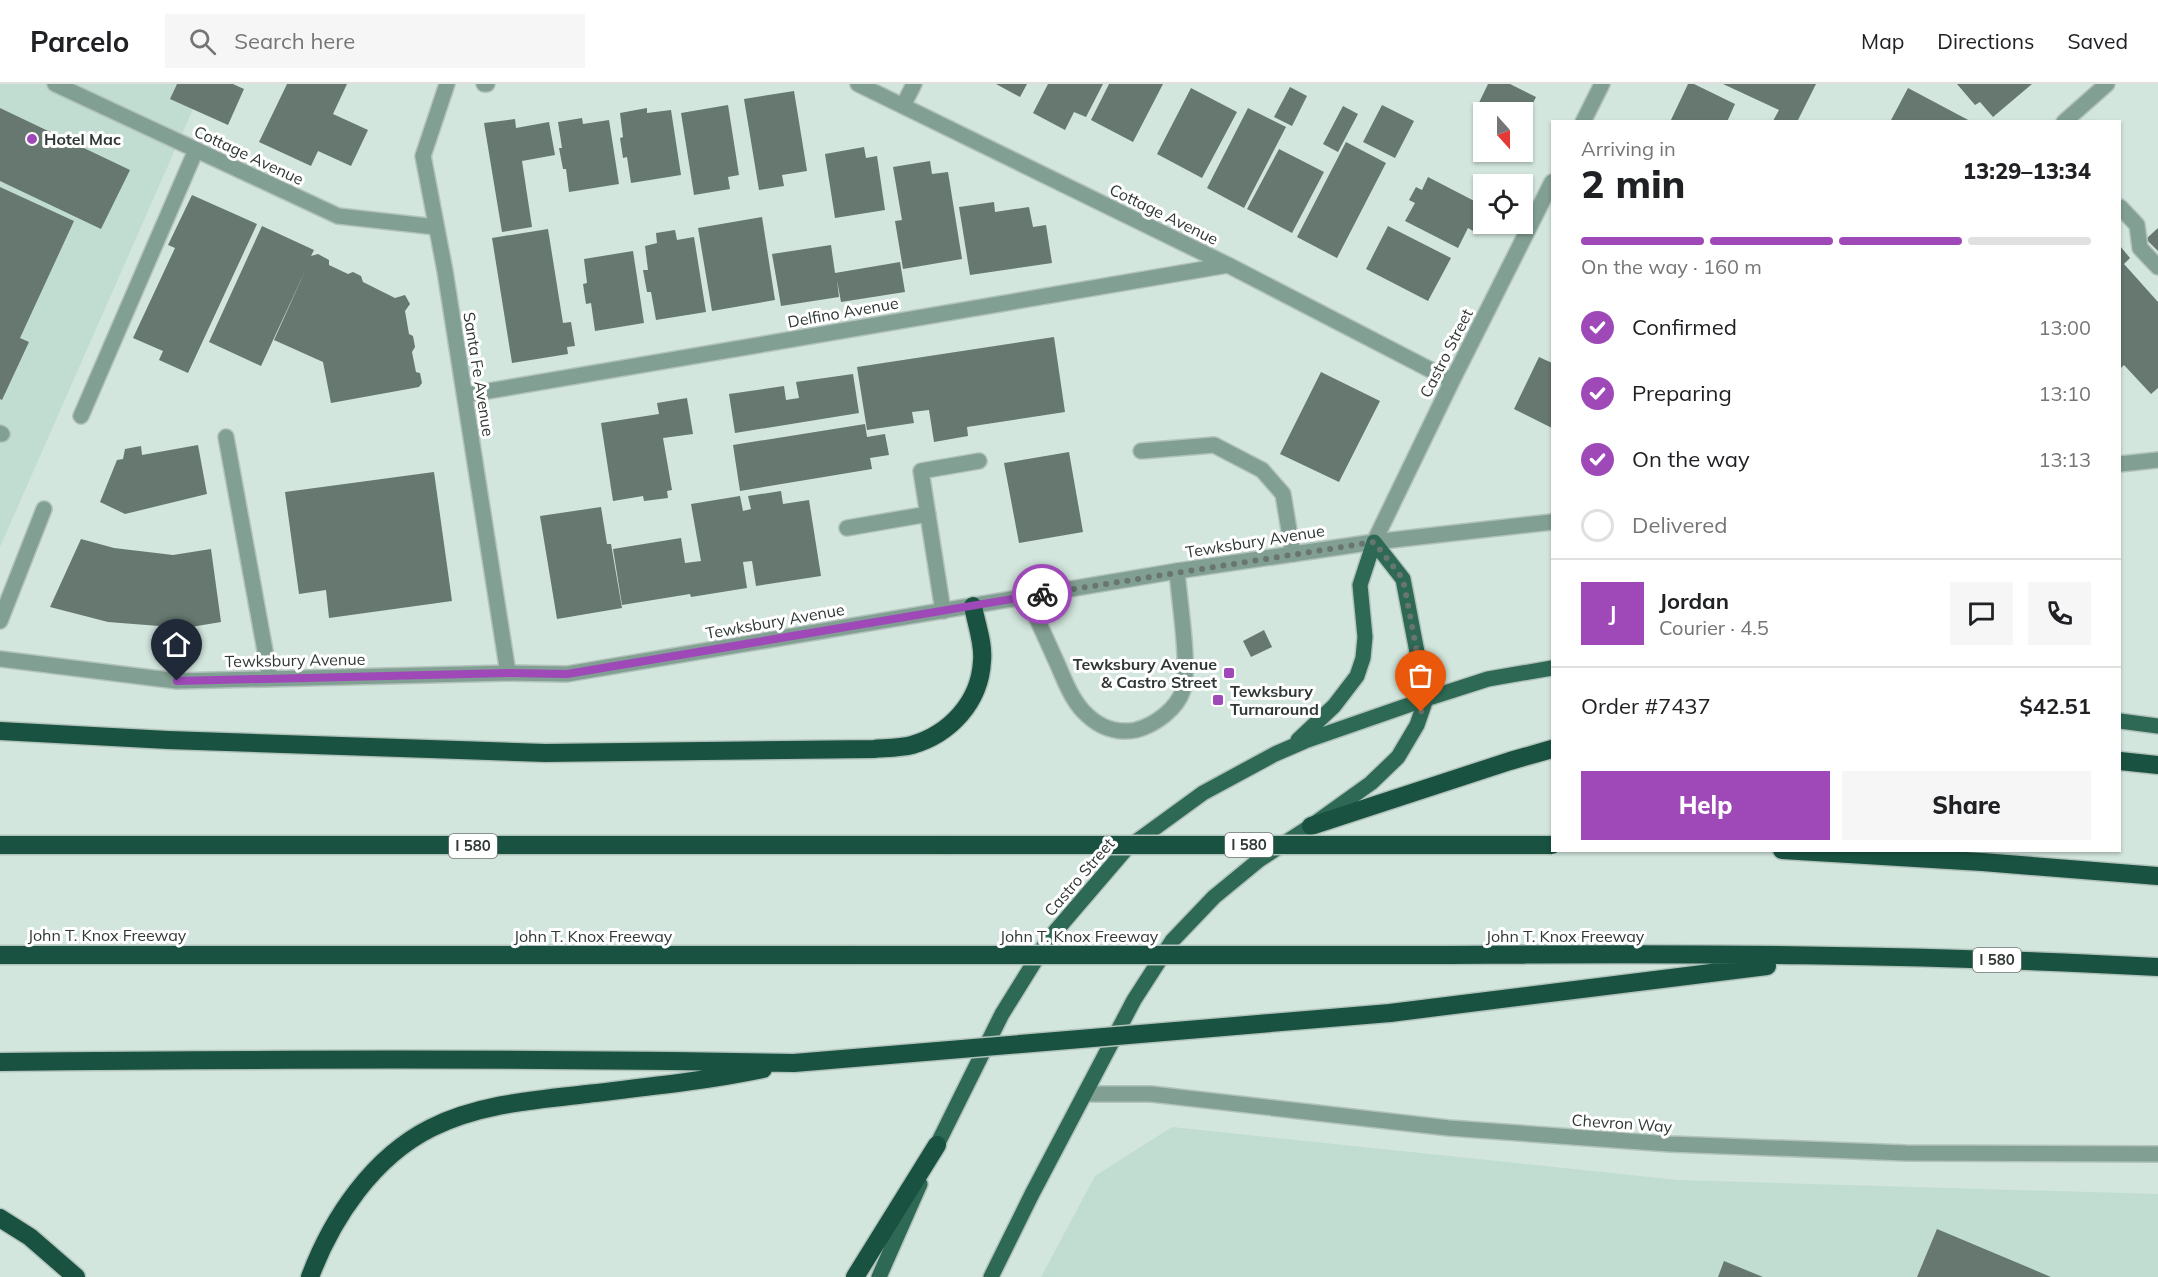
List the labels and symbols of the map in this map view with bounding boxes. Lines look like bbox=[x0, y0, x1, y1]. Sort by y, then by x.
north arrow bbox=[1473, 102, 1533, 162]
street label: Cottage Avenue bbox=[191, 121, 307, 189]
place label: Hotel Mac bbox=[44, 129, 121, 149]
marker: Hotel Mac bbox=[25, 132, 39, 146]
street label: Cottage Avenue bbox=[1106, 179, 1222, 249]
street label: Delfino Avenue bbox=[786, 292, 900, 332]
street label: Castro Street bbox=[1415, 305, 1477, 401]
street label: Santa Fe Avenue bbox=[459, 310, 499, 438]
street label: Tewksbury Avenue bbox=[1184, 520, 1326, 562]
courier bbox=[1012, 564, 1072, 624]
street label: Tewksbury Avenue bbox=[704, 599, 846, 643]
pin bbox=[151, 619, 202, 681]
street label: Tewksbury Avenue bbox=[225, 649, 365, 671]
pin bbox=[1395, 650, 1446, 712]
place label: Tewksbury Avenue & Castro Street bbox=[1073, 654, 1217, 692]
marker: Tewksbury Avenue & Castro Street bbox=[1222, 666, 1236, 680]
place label: Tewksbury Turnaround bbox=[1230, 681, 1319, 719]
marker: Tewksbury Turnaround bbox=[1211, 693, 1225, 707]
road number: I 580 bbox=[1225, 833, 1273, 857]
road number: I 580 bbox=[449, 834, 497, 858]
street label: Castro Street bbox=[1040, 834, 1119, 920]
street label: John T. Knox Freeway bbox=[28, 925, 187, 945]
street label: John T. Knox Freeway bbox=[514, 926, 673, 946]
street label: John T. Knox Freeway bbox=[1000, 926, 1159, 946]
street label: John T. Knox Freeway bbox=[1486, 926, 1645, 946]
road number: I 580 bbox=[1973, 948, 2021, 972]
street label: Chevron Way bbox=[1571, 1110, 1673, 1137]

